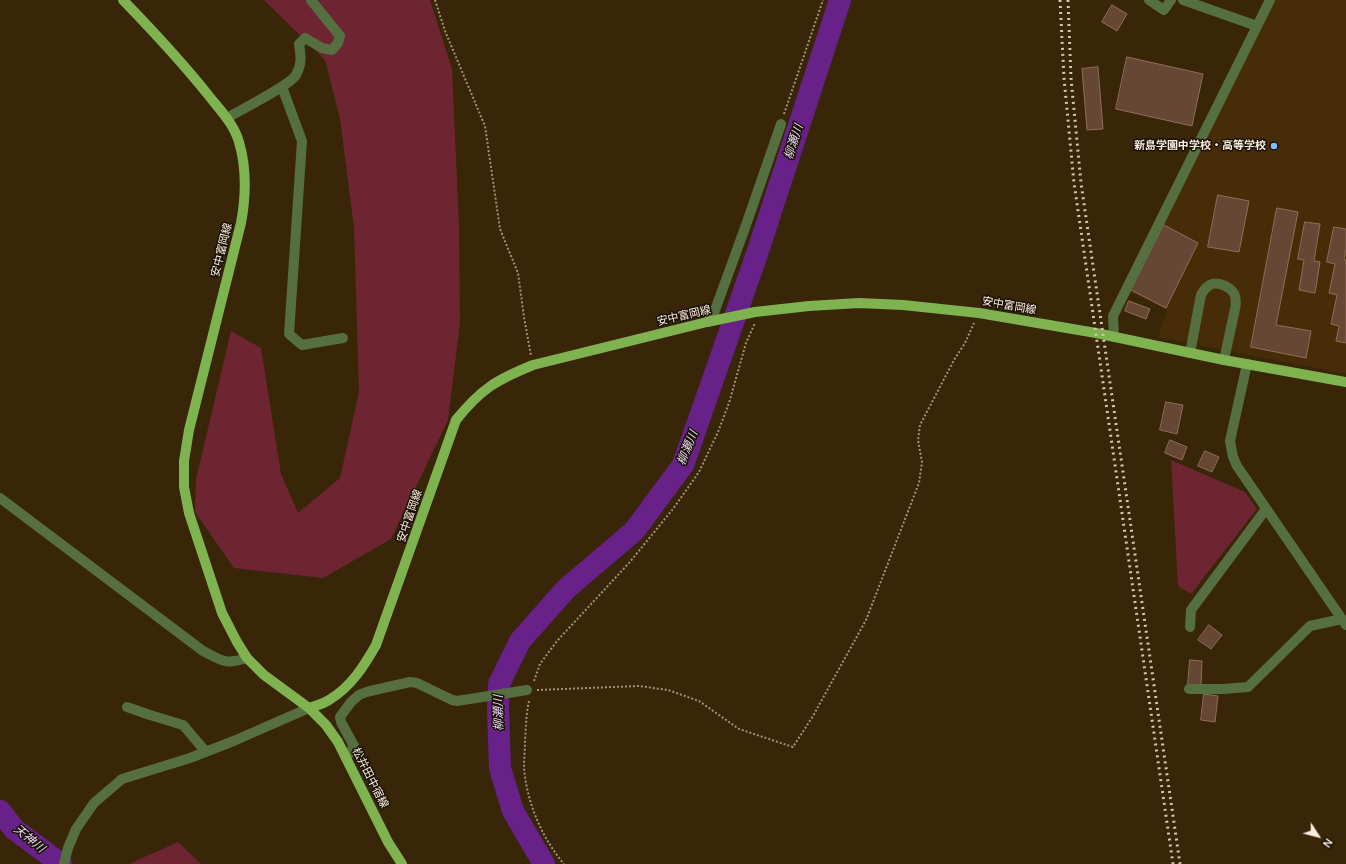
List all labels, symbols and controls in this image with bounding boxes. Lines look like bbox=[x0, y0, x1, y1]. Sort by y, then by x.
water label: 柳瀬川 bbox=[782, 123, 806, 161]
place label: 新島学園中学校・高等学校 bbox=[1134, 139, 1266, 153]
marker: 新島学園中学校・高等学校 bbox=[1269, 141, 1279, 151]
street label: 安中富岡線 bbox=[209, 222, 235, 278]
street label: 安中富岡線 bbox=[981, 295, 1037, 317]
street label: 安中富岡線 bbox=[656, 303, 712, 329]
water label: 柳瀬川 bbox=[675, 429, 701, 467]
street label: 安中富岡線 bbox=[395, 488, 425, 544]
water label: 柳瀬川 bbox=[491, 695, 507, 731]
street label: 松井田中宿線 bbox=[349, 746, 391, 810]
north arrow bbox=[1298, 816, 1338, 856]
water label: 天神川 bbox=[10, 822, 48, 856]
text: N bbox=[1320, 836, 1337, 851]

